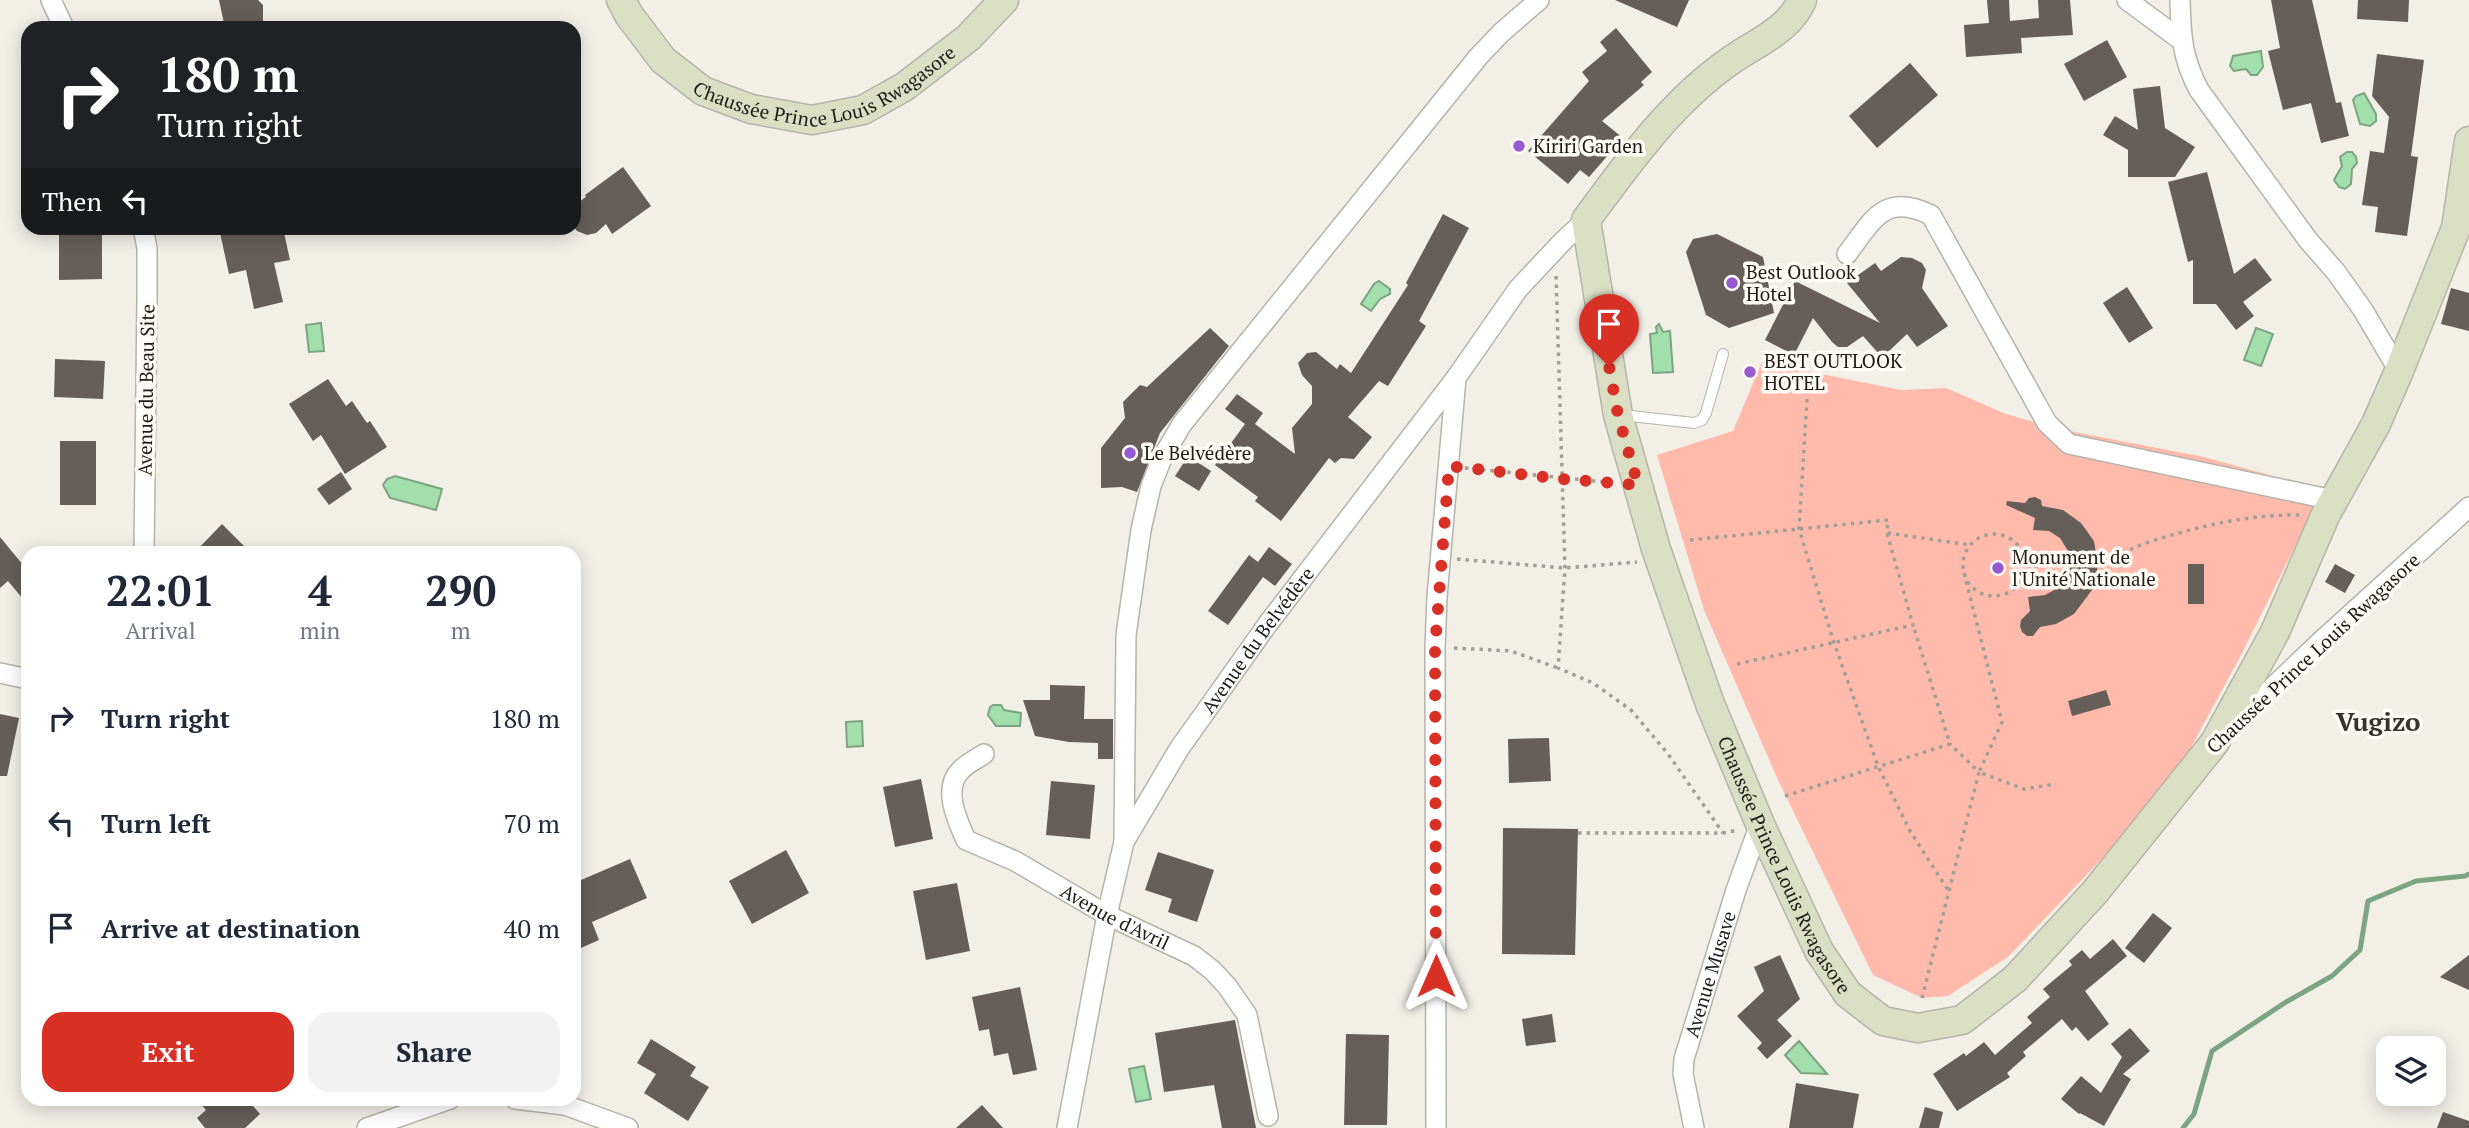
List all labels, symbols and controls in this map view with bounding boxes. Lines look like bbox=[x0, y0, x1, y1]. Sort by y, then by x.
street label: Chaussée Prince Louis Rwagasore bbox=[688, 39, 960, 132]
text: 180 m bbox=[157, 41, 299, 106]
icon: right bbox=[42, 49, 133, 140]
text: Turn right bbox=[157, 104, 303, 146]
place label: Kiriri Garden bbox=[1533, 133, 1643, 158]
marker: Kiriri Garden bbox=[1511, 138, 1527, 154]
icon: left bbox=[116, 182, 154, 220]
text: Then bbox=[42, 184, 102, 218]
place label: Best Outlook Hotel bbox=[1746, 259, 1856, 306]
marker: Best Outlook Hotel bbox=[1724, 275, 1740, 291]
pin bbox=[1579, 294, 1639, 366]
street label: Avenue du Beau Site bbox=[132, 304, 159, 476]
icon: arrive bbox=[1590, 305, 1628, 343]
place label: BEST OUTLOOK HOTEL bbox=[1764, 348, 1903, 395]
marker: BEST OUTLOOK HOTEL bbox=[1742, 364, 1758, 380]
place label: Le Belvédère bbox=[1144, 440, 1251, 465]
marker: Le Belvédère bbox=[1122, 445, 1138, 461]
place label: Monument de l'Unité Nationale bbox=[2012, 544, 2156, 591]
street label: Chaussée Prince Louis Rwagasore bbox=[2201, 547, 2425, 758]
marker: Monument de l'Unité Nationale bbox=[1990, 560, 2006, 576]
street label: Avenue du Belvédère bbox=[1195, 561, 1319, 718]
text: 22:01 bbox=[106, 562, 215, 618]
text: 4 bbox=[308, 562, 332, 618]
text: 290 bbox=[425, 562, 496, 618]
text: Arrival bbox=[125, 615, 196, 646]
text: min bbox=[300, 615, 340, 646]
text: m bbox=[451, 615, 471, 646]
icon: right bbox=[42, 699, 80, 737]
text: Turn right bbox=[101, 701, 230, 735]
text: 180 m bbox=[490, 701, 560, 735]
district label: Vugizo bbox=[2336, 704, 2420, 738]
street label: Chaussée Prince Louis Rwagasore bbox=[1713, 732, 1857, 998]
icon: left bbox=[42, 804, 80, 842]
text: Turn left bbox=[101, 806, 211, 840]
text: 70 m bbox=[504, 806, 560, 840]
street label: Avenue d'Avril bbox=[1056, 878, 1174, 955]
street label: Avenue Musave bbox=[1678, 908, 1741, 1040]
icon: arrive bbox=[42, 909, 80, 947]
text: Arrive at destination bbox=[101, 911, 360, 945]
text: 40 m bbox=[504, 911, 560, 945]
position arrow bbox=[1399, 939, 1473, 1013]
button: Exit bbox=[42, 1012, 294, 1092]
button: Share bbox=[308, 1012, 560, 1092]
map controls bbox=[2376, 1036, 2446, 1106]
button: layers bbox=[2376, 1036, 2446, 1106]

